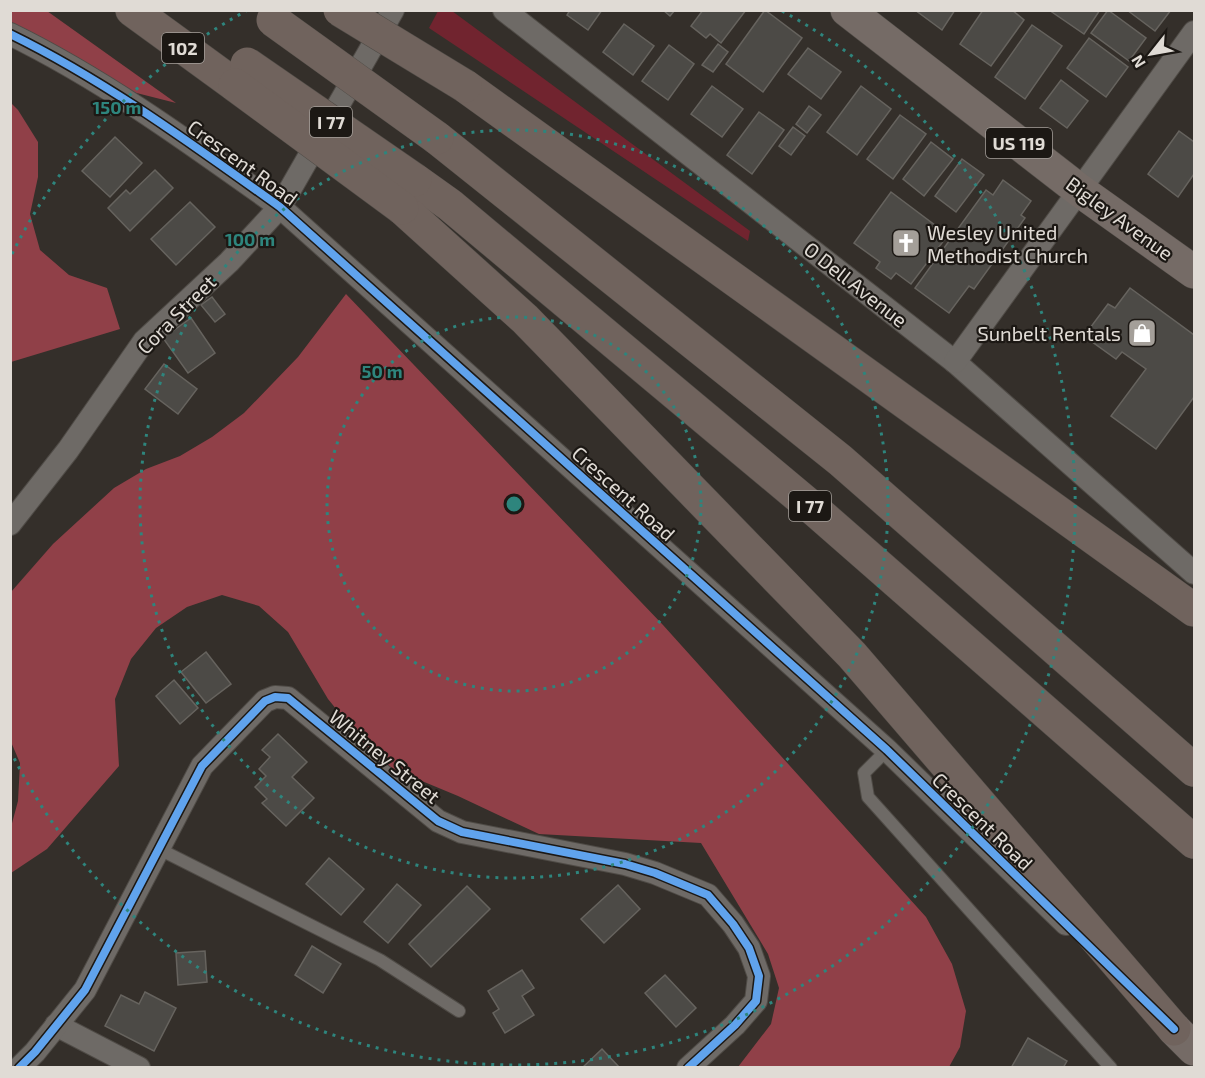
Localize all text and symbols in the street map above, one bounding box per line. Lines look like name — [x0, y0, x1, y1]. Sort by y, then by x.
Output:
north arrow — [1121, 24, 1181, 84]
road number: 102 — [162, 33, 204, 63]
text: N — [1127, 52, 1149, 72]
text: 150 m — [93, 96, 141, 118]
road number: I 77 — [310, 107, 352, 137]
street label: Crescent Road — [183, 114, 303, 210]
road number: US 119 — [986, 128, 1052, 158]
street label: Bigley Avenue — [1062, 171, 1178, 265]
place label: Wesley United Methodist Church — [927, 220, 1088, 267]
church icon: Wesley United Methodist Church — [890, 227, 922, 259]
text: 100 m — [225, 228, 275, 250]
street label: O Dell Avenue — [800, 236, 912, 332]
street label: Cora Street — [132, 269, 221, 358]
shop icon: Sunbelt Rentals — [1126, 317, 1158, 349]
place label: Sunbelt Rentals — [977, 321, 1121, 345]
text: 50 m — [361, 360, 403, 382]
street label: Crescent Road — [568, 441, 680, 545]
road number: I 77 — [789, 491, 831, 521]
centre of rings — [504, 494, 524, 514]
street label: Whitney Street — [325, 704, 446, 808]
street label: Crescent Road — [928, 767, 1038, 875]

